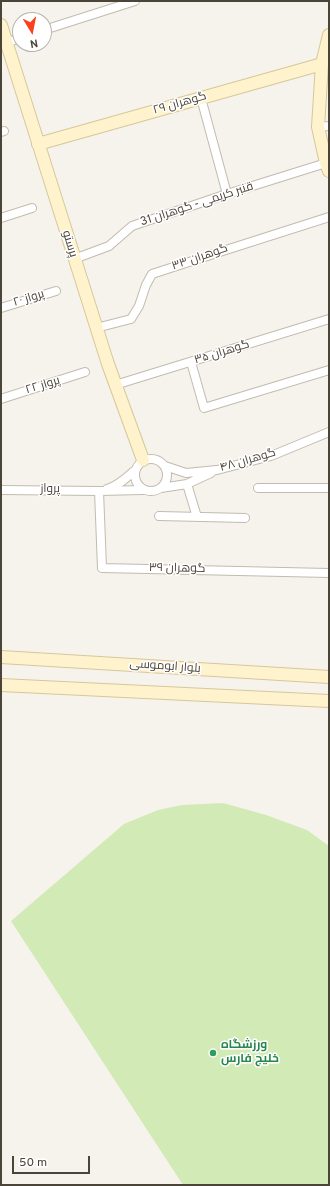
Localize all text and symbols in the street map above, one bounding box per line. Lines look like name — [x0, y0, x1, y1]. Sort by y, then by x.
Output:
north arrow — [12, 12, 52, 52]
text: N — [29, 35, 39, 50]
street label: گوهران ۲۹ — [152, 90, 208, 118]
street label: قنبر کریمی - گوهران 31 — [139, 180, 255, 230]
street label: پرستو — [58, 229, 80, 259]
street label: گوهران ۳۳ — [170, 242, 230, 274]
street label: پرواز ۲۰ — [12, 287, 46, 311]
street label: گوهران ۳۵ — [193, 338, 251, 368]
street label: پرواز ۲۲ — [24, 374, 62, 398]
street label: گوهران ۴۸ — [218, 446, 278, 476]
street label: پرواز — [40, 483, 60, 497]
street label: گوهران ۳۹ — [149, 561, 205, 577]
street label: بلوار ابوموسی — [129, 657, 201, 677]
place label: ورزشگاه خلیج فارس — [221, 1039, 279, 1067]
marker: ورزشگاه خلیج فارس — [208, 1048, 218, 1058]
scale bar — [14, 1148, 92, 1174]
text: 50 m — [19, 1155, 47, 1171]

